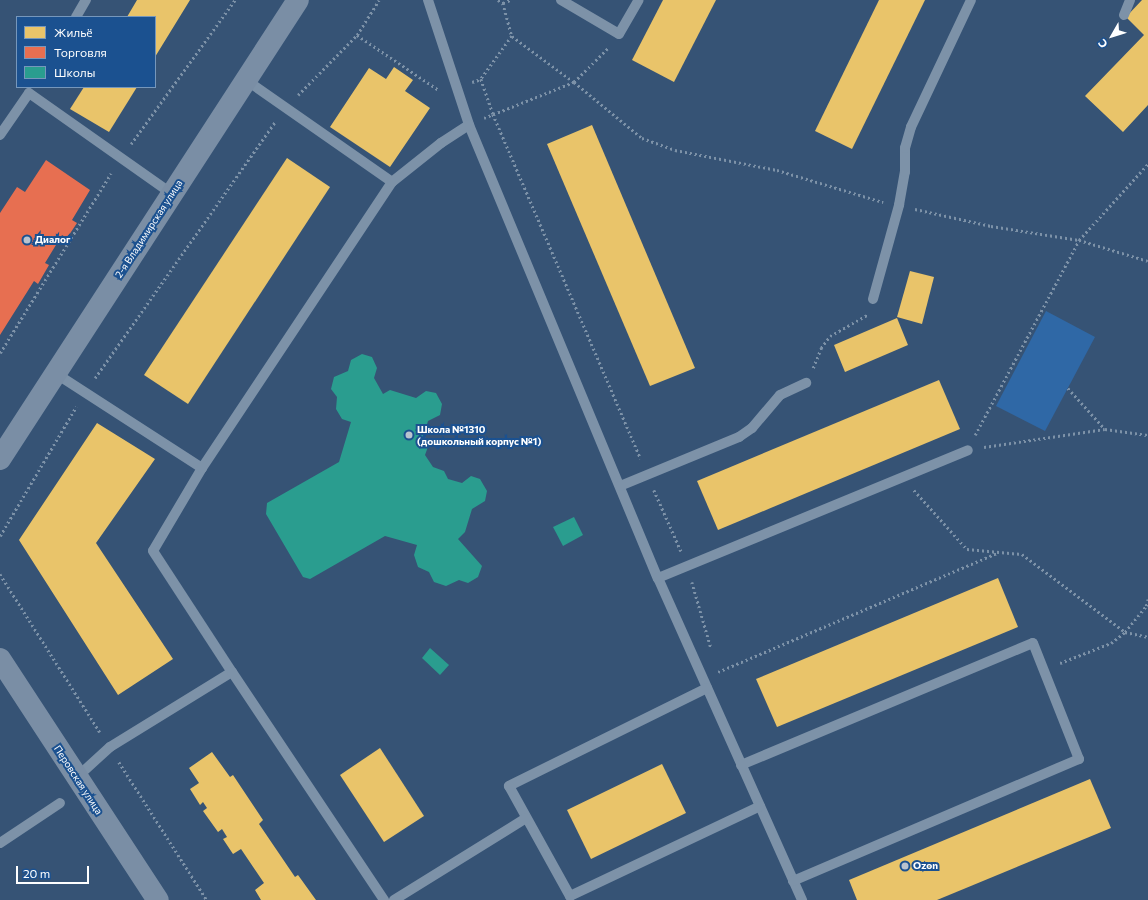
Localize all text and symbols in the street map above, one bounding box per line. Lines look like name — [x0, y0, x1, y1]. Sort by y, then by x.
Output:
legend — [16, 16, 156, 88]
north arrow — [1092, 16, 1132, 56]
text: Жильё — [54, 25, 93, 39]
text: С — [1095, 37, 1110, 51]
text: Торговля — [54, 45, 107, 59]
text: Школы — [54, 65, 95, 79]
street label: 2-я Владимирская улица — [113, 178, 185, 280]
place label: Диалог — [35, 234, 70, 246]
marker: Диалог — [22, 235, 32, 245]
place label: Школа №1310 (дошкольный корпус №1) — [417, 423, 541, 446]
marker: Школа №1310 (дошкольный корпус №1) — [404, 430, 414, 440]
street label: Перовская улица — [51, 743, 105, 817]
scale bar — [18, 858, 91, 884]
place label: Ozon — [913, 860, 938, 872]
marker: Ozon — [900, 861, 910, 871]
text: 20 m — [23, 866, 50, 880]

